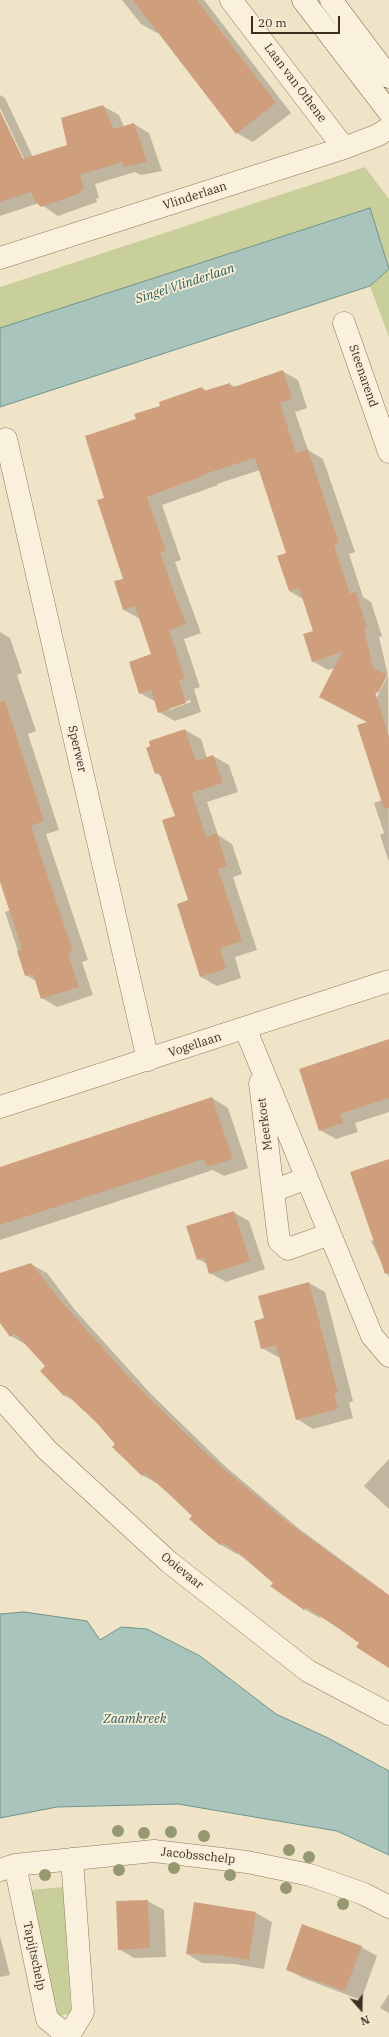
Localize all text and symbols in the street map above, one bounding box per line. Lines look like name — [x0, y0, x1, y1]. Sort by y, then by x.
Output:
scale bar — [253, 8, 342, 34]
text: 20 m — [258, 15, 287, 30]
street label: Laan van Othene — [261, 41, 329, 125]
street label: Vlinderlaan — [161, 179, 229, 213]
water label: Singel Vlinderlaan — [133, 261, 237, 307]
street label: Steenarend — [346, 343, 380, 409]
street label: Sperwer — [65, 724, 89, 774]
street label: Vogellaan — [167, 1030, 223, 1060]
street label: Meerkoet — [255, 1097, 275, 1151]
street label: Ooievaar — [158, 1550, 206, 1592]
water label: Zaamkreek — [103, 1711, 167, 1727]
street label: Jacobsschelp — [160, 1845, 236, 1867]
street label: Tapijtschelp — [20, 1920, 48, 1992]
north arrow — [341, 1989, 381, 2029]
text: N — [359, 2012, 372, 2028]

